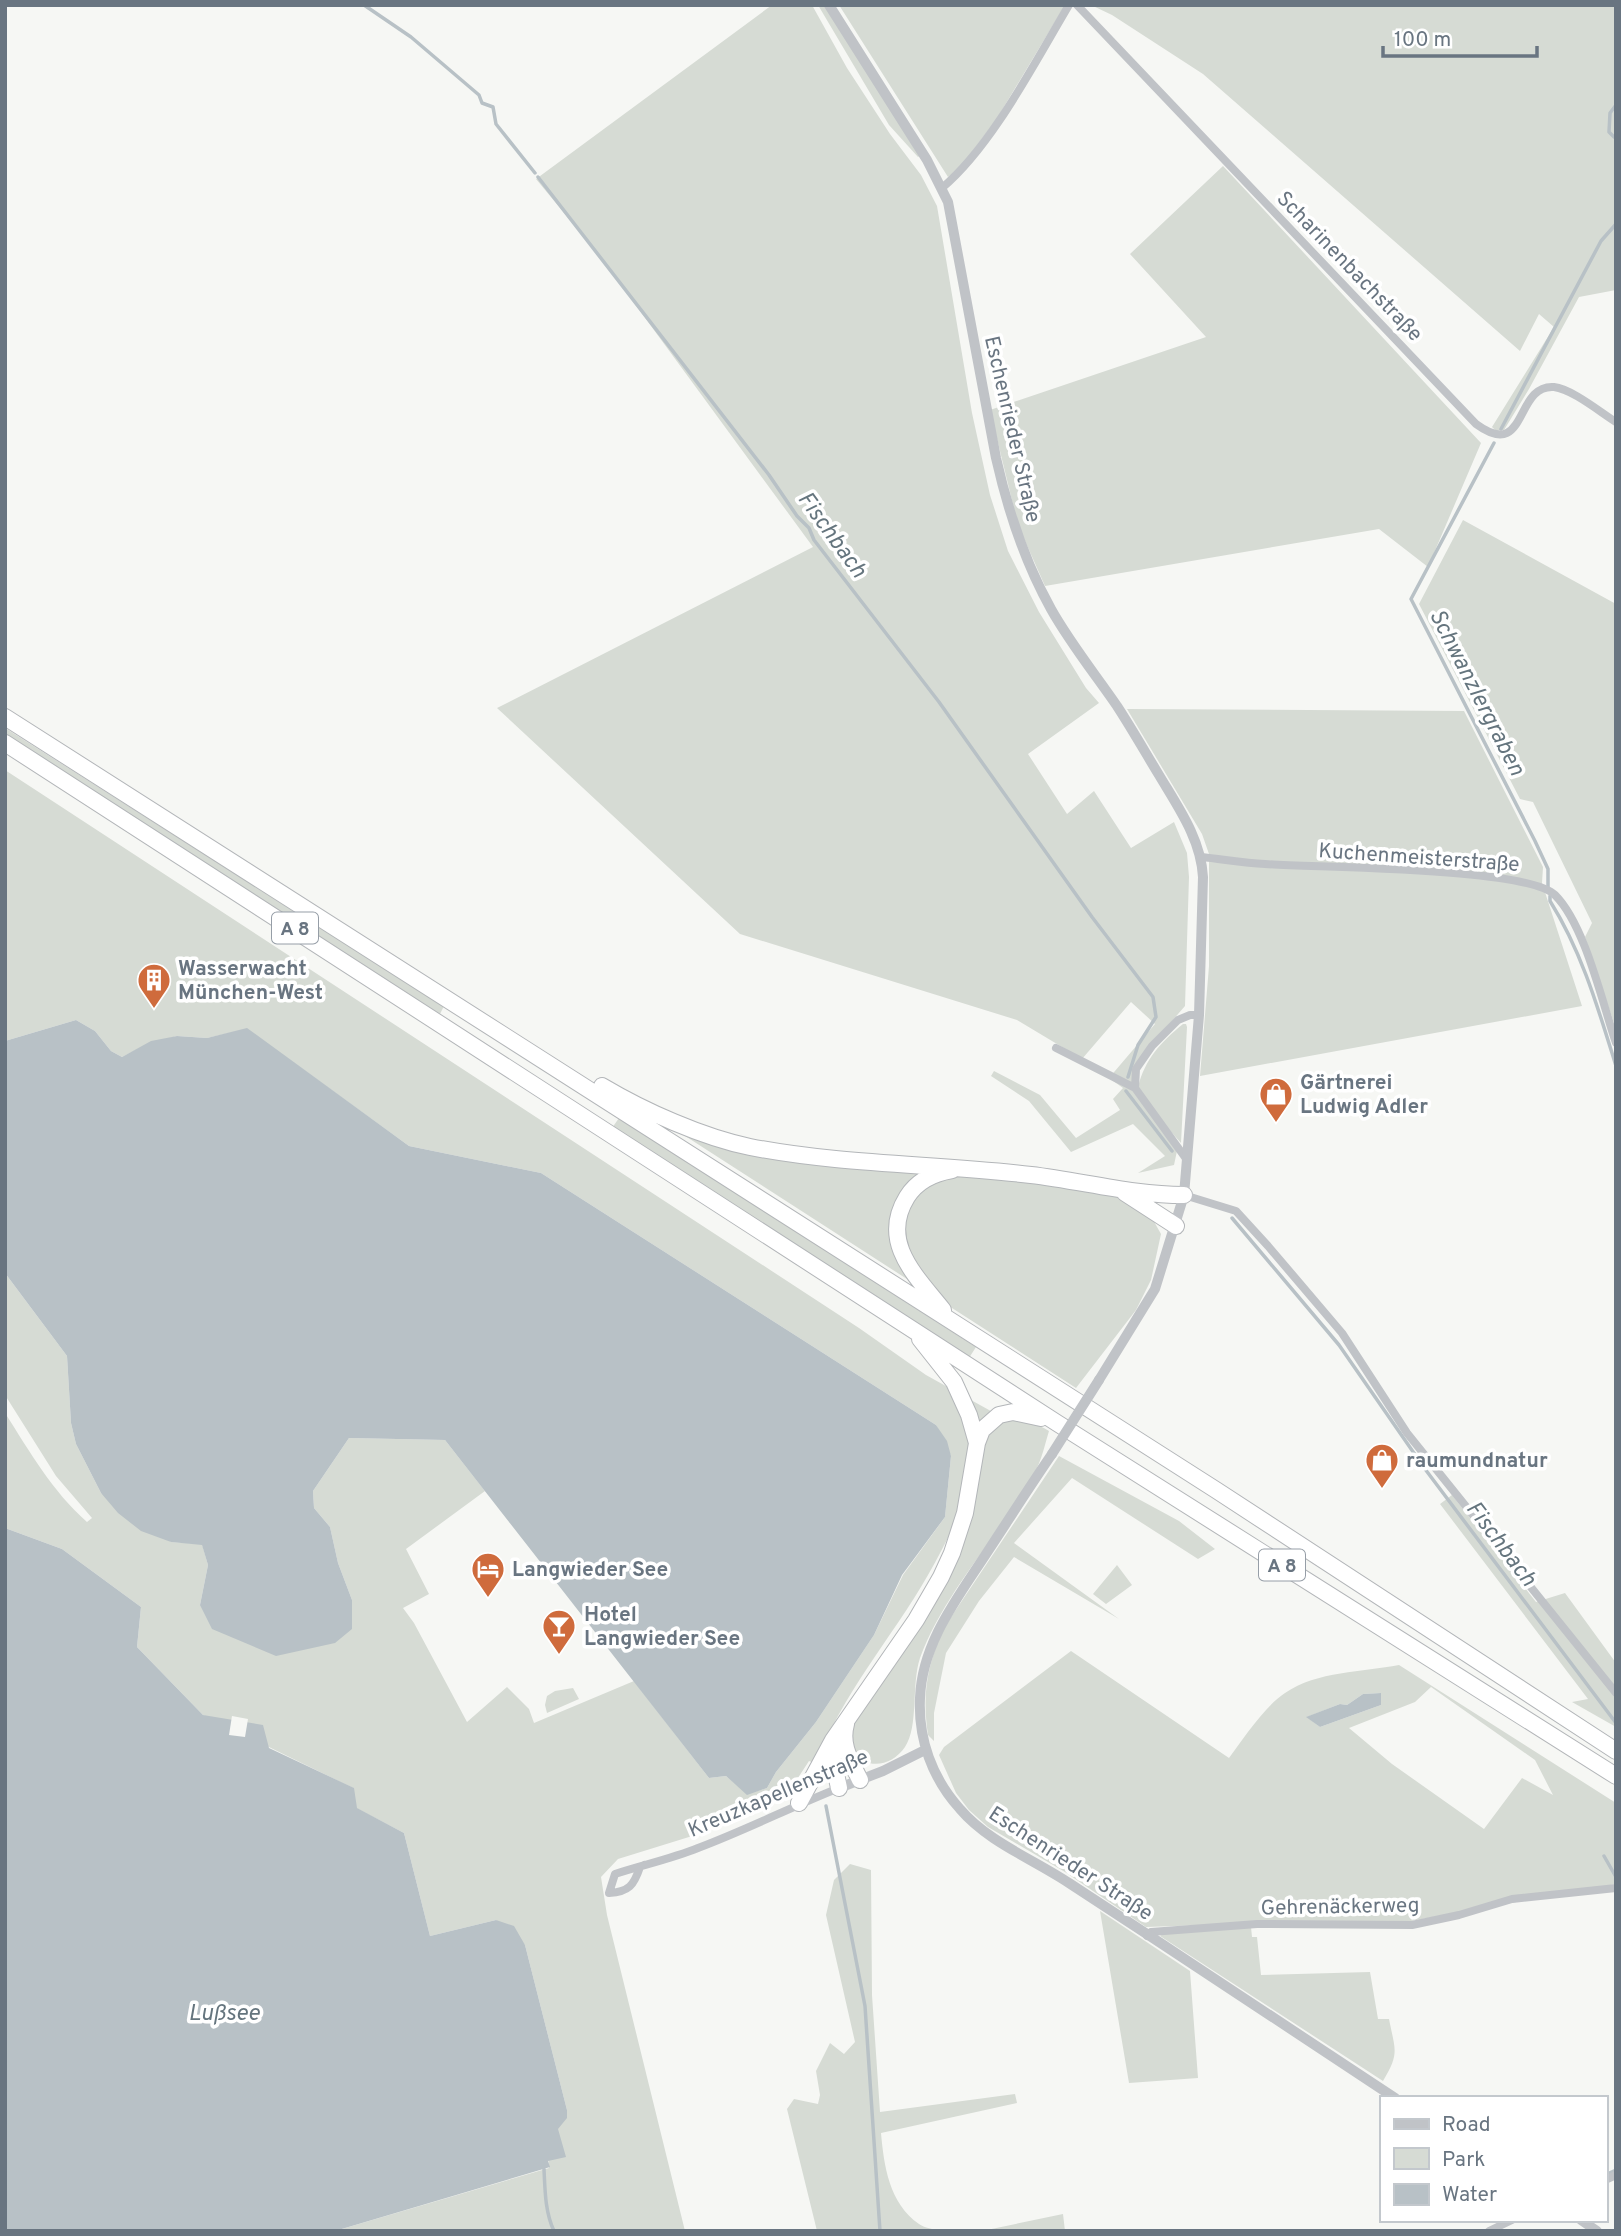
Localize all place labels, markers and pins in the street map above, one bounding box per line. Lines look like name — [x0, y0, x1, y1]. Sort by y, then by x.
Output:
place label: Wasserwacht München-West — [178, 956, 323, 1007]
building icon: Wasserwacht München-West — [135, 961, 173, 1010]
place label: Gärtnerei Ludwig Adler — [1300, 1070, 1428, 1121]
shop icon: Gärtnerei Ludwig Adler — [1257, 1075, 1295, 1124]
shop icon: raumundnatur — [1363, 1441, 1401, 1490]
place label: raumundnatur — [1406, 1448, 1548, 1475]
hotel icon: Langwieder See — [469, 1550, 507, 1599]
place label: Langwieder See — [512, 1557, 668, 1584]
place label: Hotel Langwieder See — [584, 1602, 740, 1653]
bar icon: Hotel Langwieder See — [540, 1607, 578, 1656]

